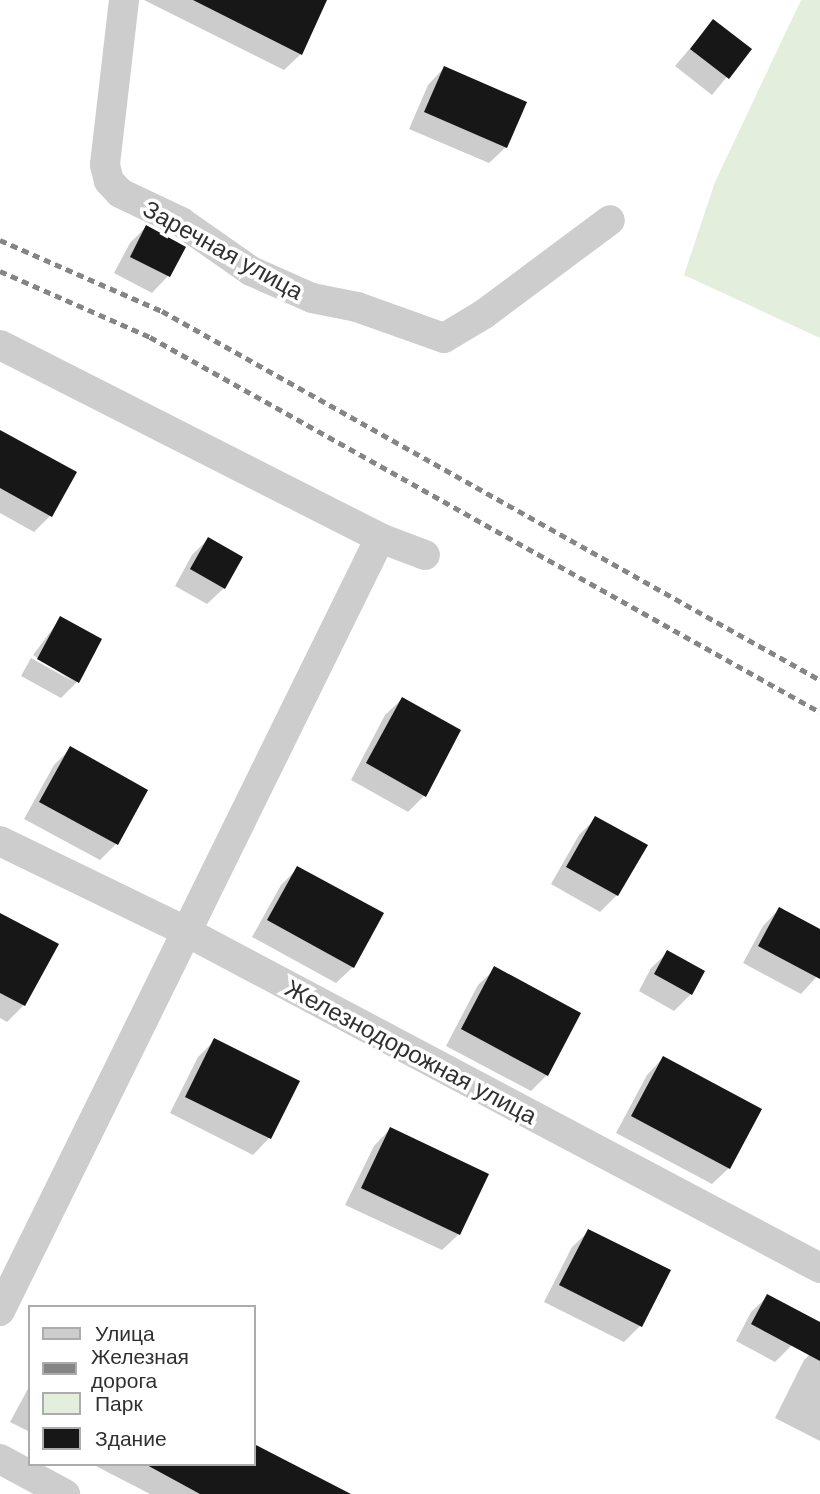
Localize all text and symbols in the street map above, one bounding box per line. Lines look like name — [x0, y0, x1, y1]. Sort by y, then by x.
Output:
street label: Заречная улица — [138, 194, 308, 306]
street label: Железнодорожная улица — [280, 973, 542, 1131]
legend — [28, 1305, 256, 1466]
text: Улица — [95, 1322, 155, 1345]
text: Железная дорога — [91, 1345, 189, 1392]
text: Парк — [95, 1392, 143, 1415]
text: Здание — [95, 1427, 167, 1450]

